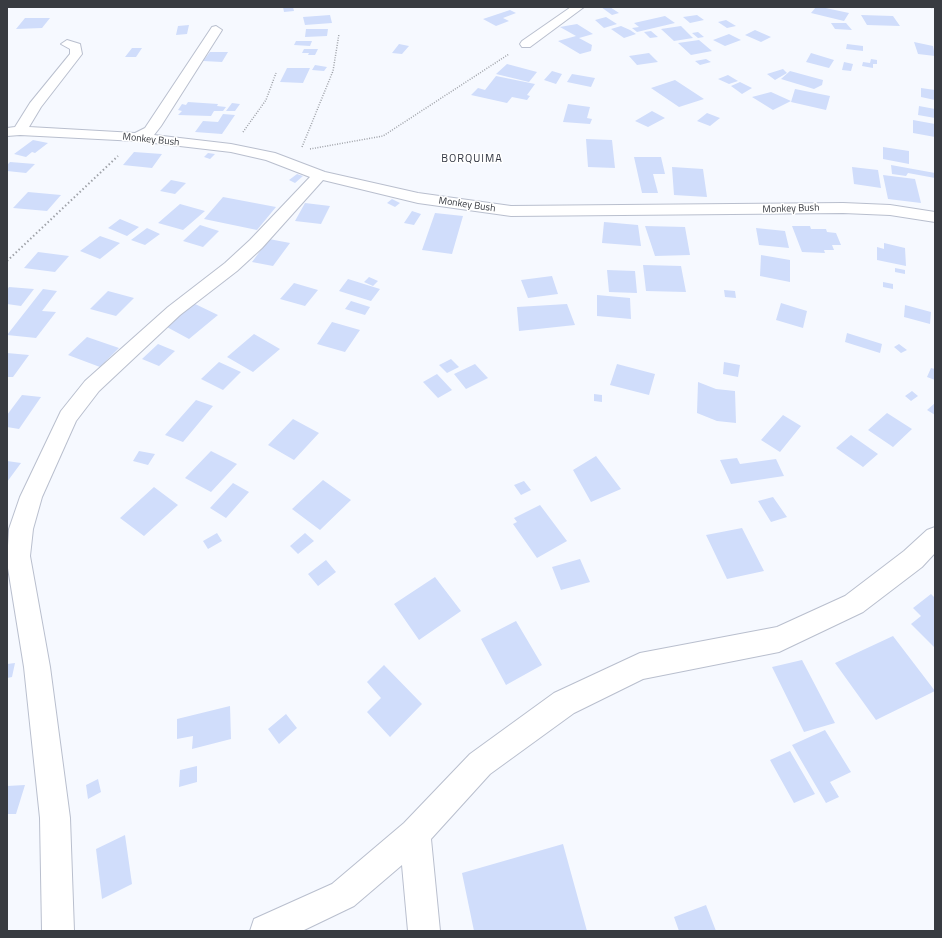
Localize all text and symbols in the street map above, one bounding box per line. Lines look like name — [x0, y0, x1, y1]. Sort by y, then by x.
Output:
street label: Monkey Bush — [122, 131, 180, 149]
district label: BORQUIMA — [441, 152, 503, 166]
street label: Monkey Bush — [438, 195, 496, 215]
street label: Monkey Bush — [762, 202, 820, 216]

